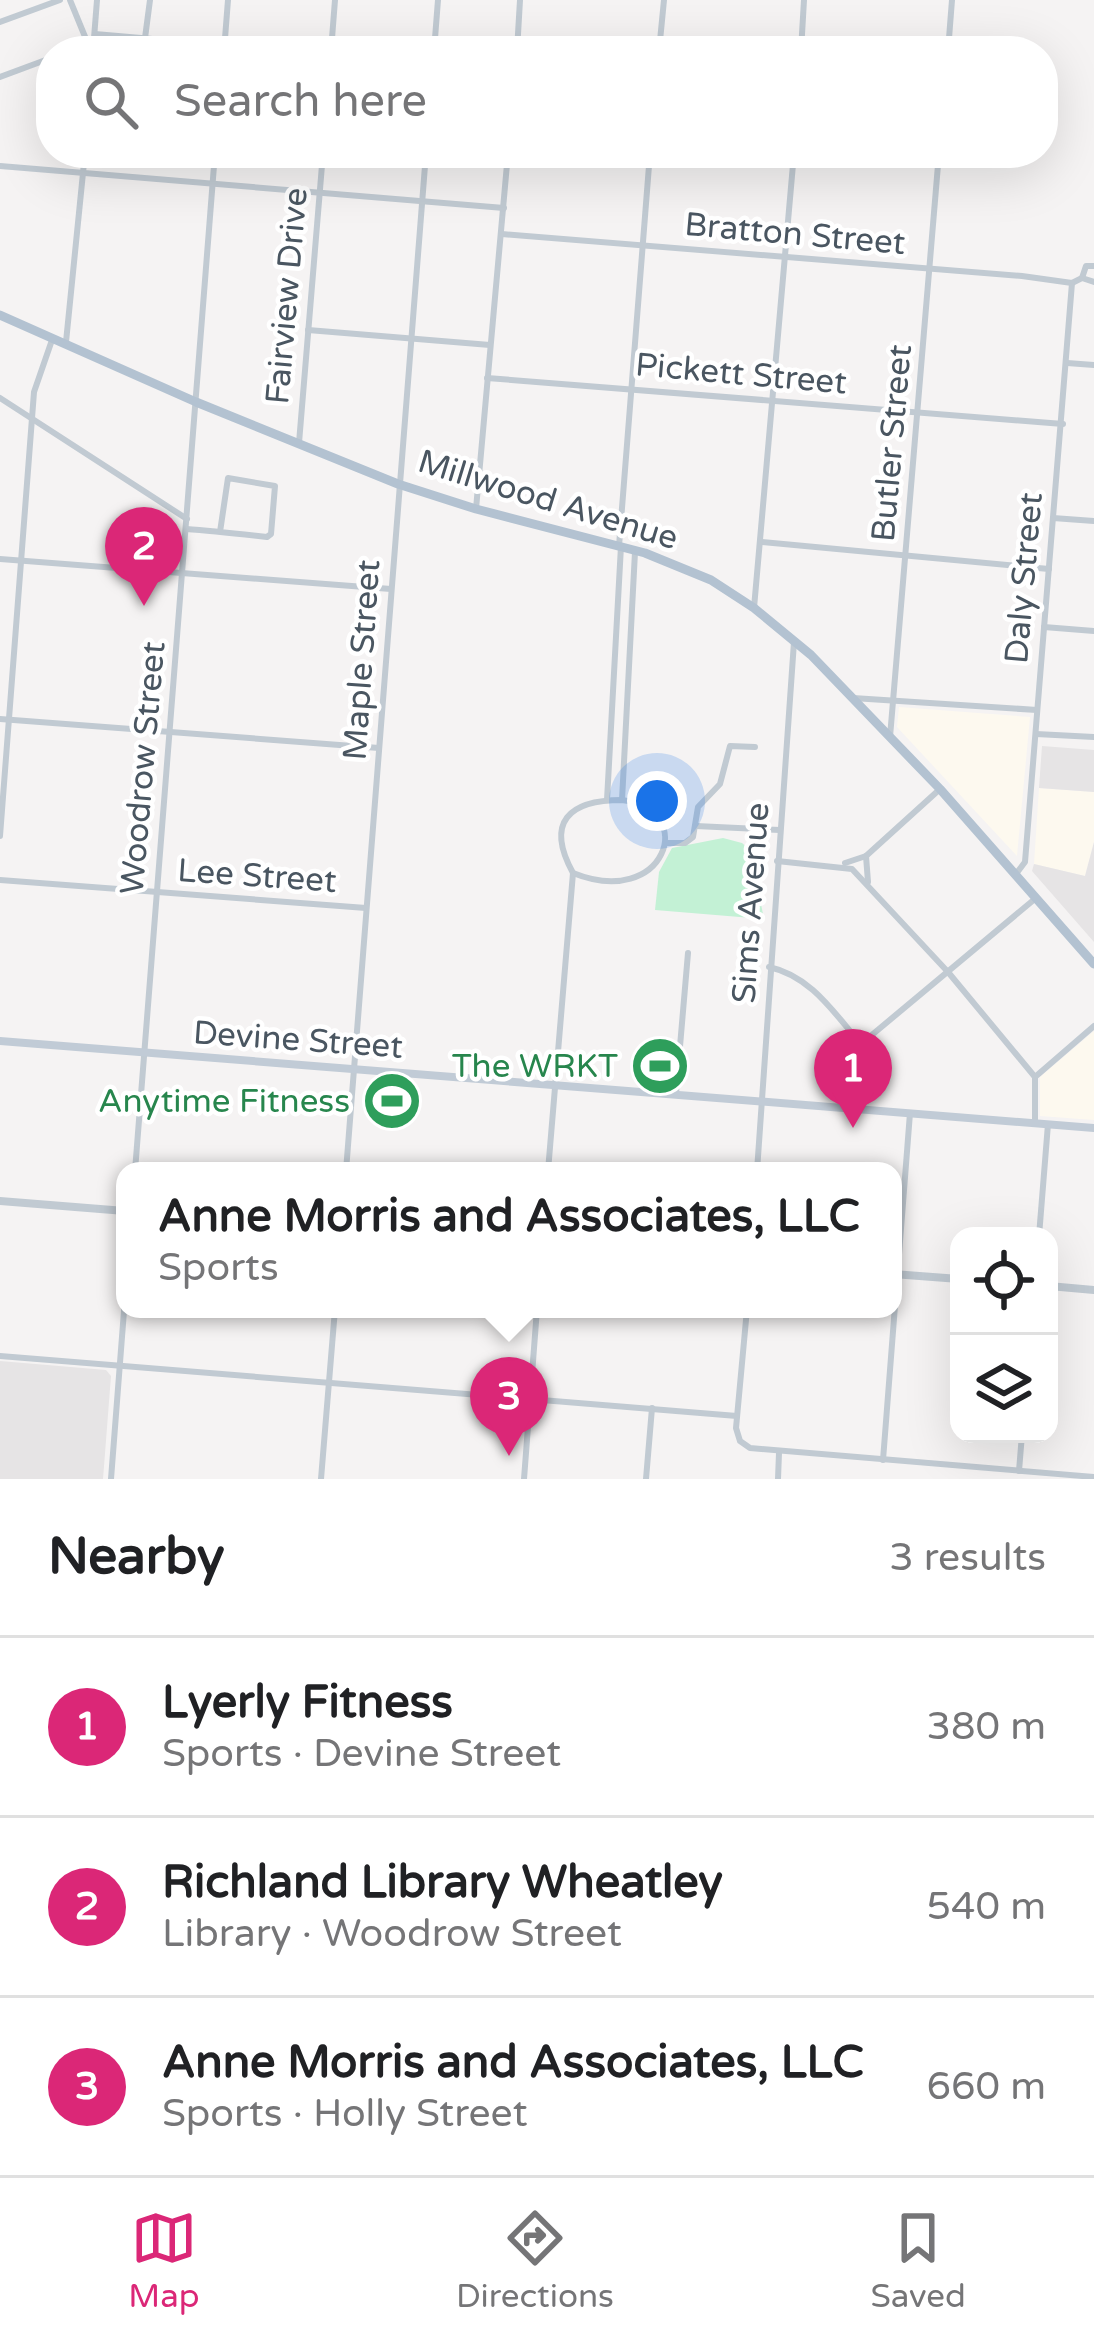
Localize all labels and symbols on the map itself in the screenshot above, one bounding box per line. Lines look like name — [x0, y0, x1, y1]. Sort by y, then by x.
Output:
street label: Fairview Drive — [258, 186, 316, 406]
street label: Bratton Street — [683, 205, 907, 263]
street label: Butler Street — [864, 343, 920, 543]
street label: Pickett Street — [634, 345, 848, 403]
street label: Millwood Avenue — [413, 442, 683, 558]
street label: Daly Street — [997, 491, 1051, 665]
pin: 2 — [105, 507, 183, 606]
street label: Maple Street — [336, 558, 388, 762]
street label: Woodrow Street — [113, 640, 173, 896]
your location — [627, 771, 687, 831]
street label: Sims Avenue — [725, 801, 777, 1005]
street label: Lee Street — [176, 851, 338, 901]
street label: Devine Street — [192, 1013, 404, 1067]
pin: 1 — [814, 1029, 892, 1128]
sports icon: The WRKT — [629, 1035, 691, 1097]
place label: The WRKT — [452, 1047, 618, 1086]
sports icon: Anytime Fitness — [361, 1070, 423, 1132]
place label: Anytime Fitness — [98, 1082, 350, 1121]
pin: 3 — [470, 1357, 548, 1456]

